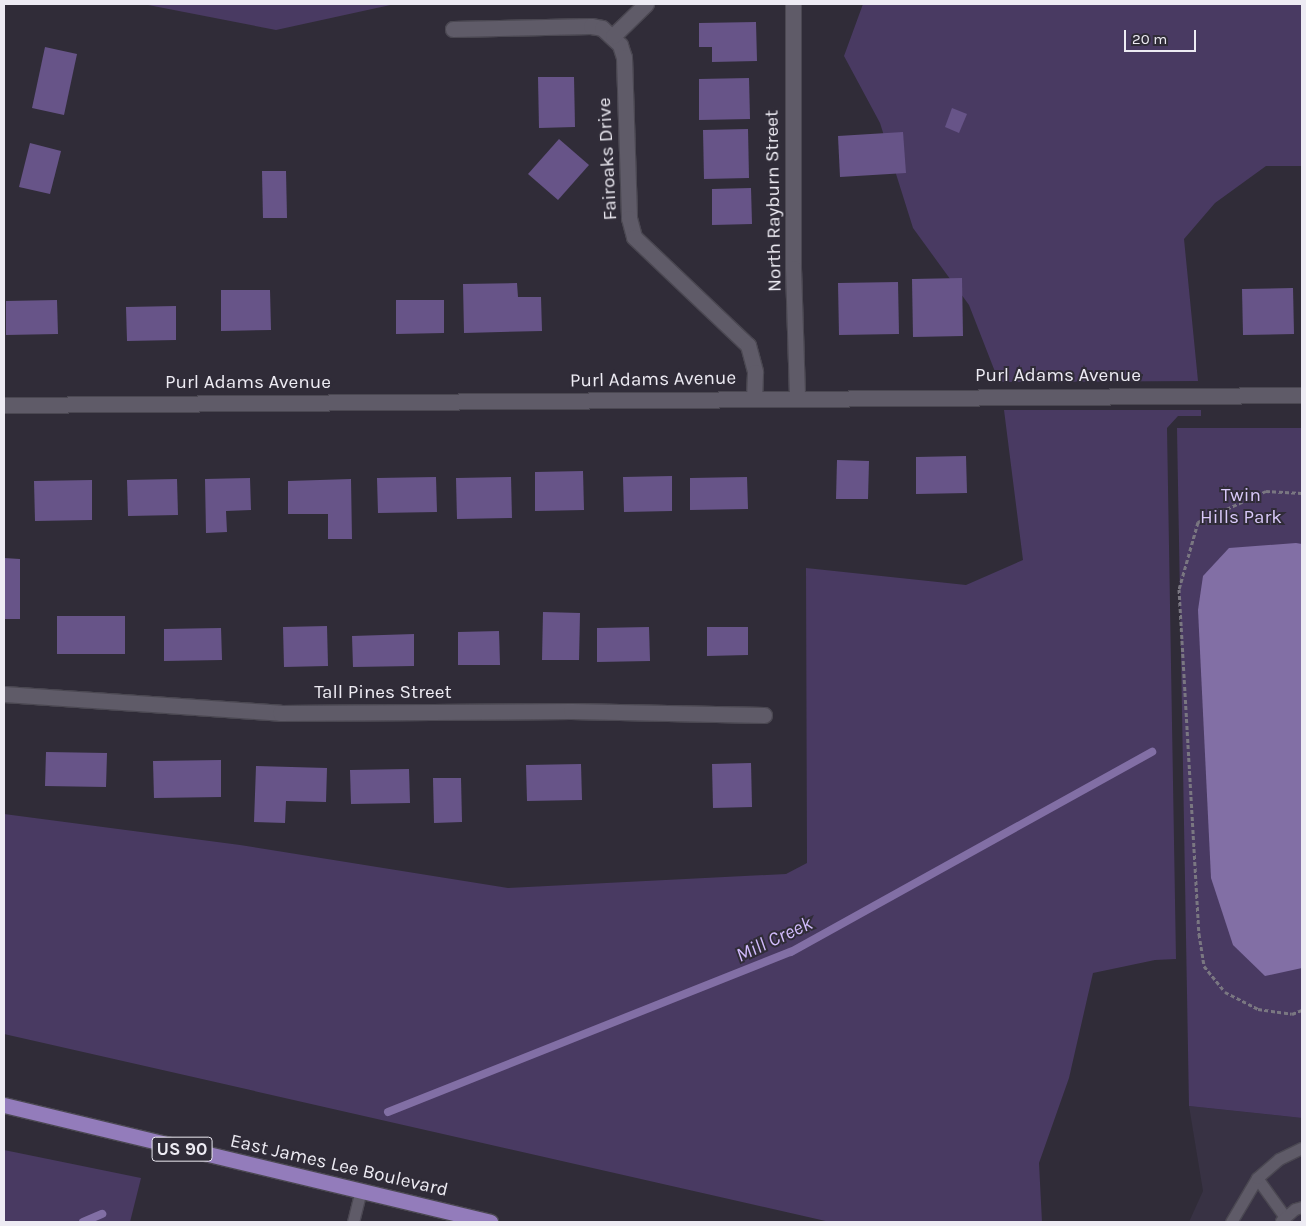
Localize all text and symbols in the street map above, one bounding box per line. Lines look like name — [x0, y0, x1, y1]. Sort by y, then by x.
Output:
scale bar — [1126, 20, 1198, 52]
text: 20 m — [1132, 30, 1167, 48]
street label: Fairoaks Drive — [593, 97, 623, 221]
street label: North Rayburn Street — [761, 110, 787, 292]
street label: Purl Adams Avenue — [975, 365, 1141, 387]
street label: Purl Adams Avenue — [570, 367, 736, 393]
street label: Purl Adams Avenue — [165, 372, 331, 394]
park label: Twin Hills Park — [1200, 485, 1282, 529]
street label: Tall Pines Street — [314, 682, 452, 704]
water label: Mill Creek — [732, 911, 816, 967]
street label: East James Lee Boulevard — [228, 1130, 450, 1202]
road number: US 90 — [151, 1134, 213, 1164]

